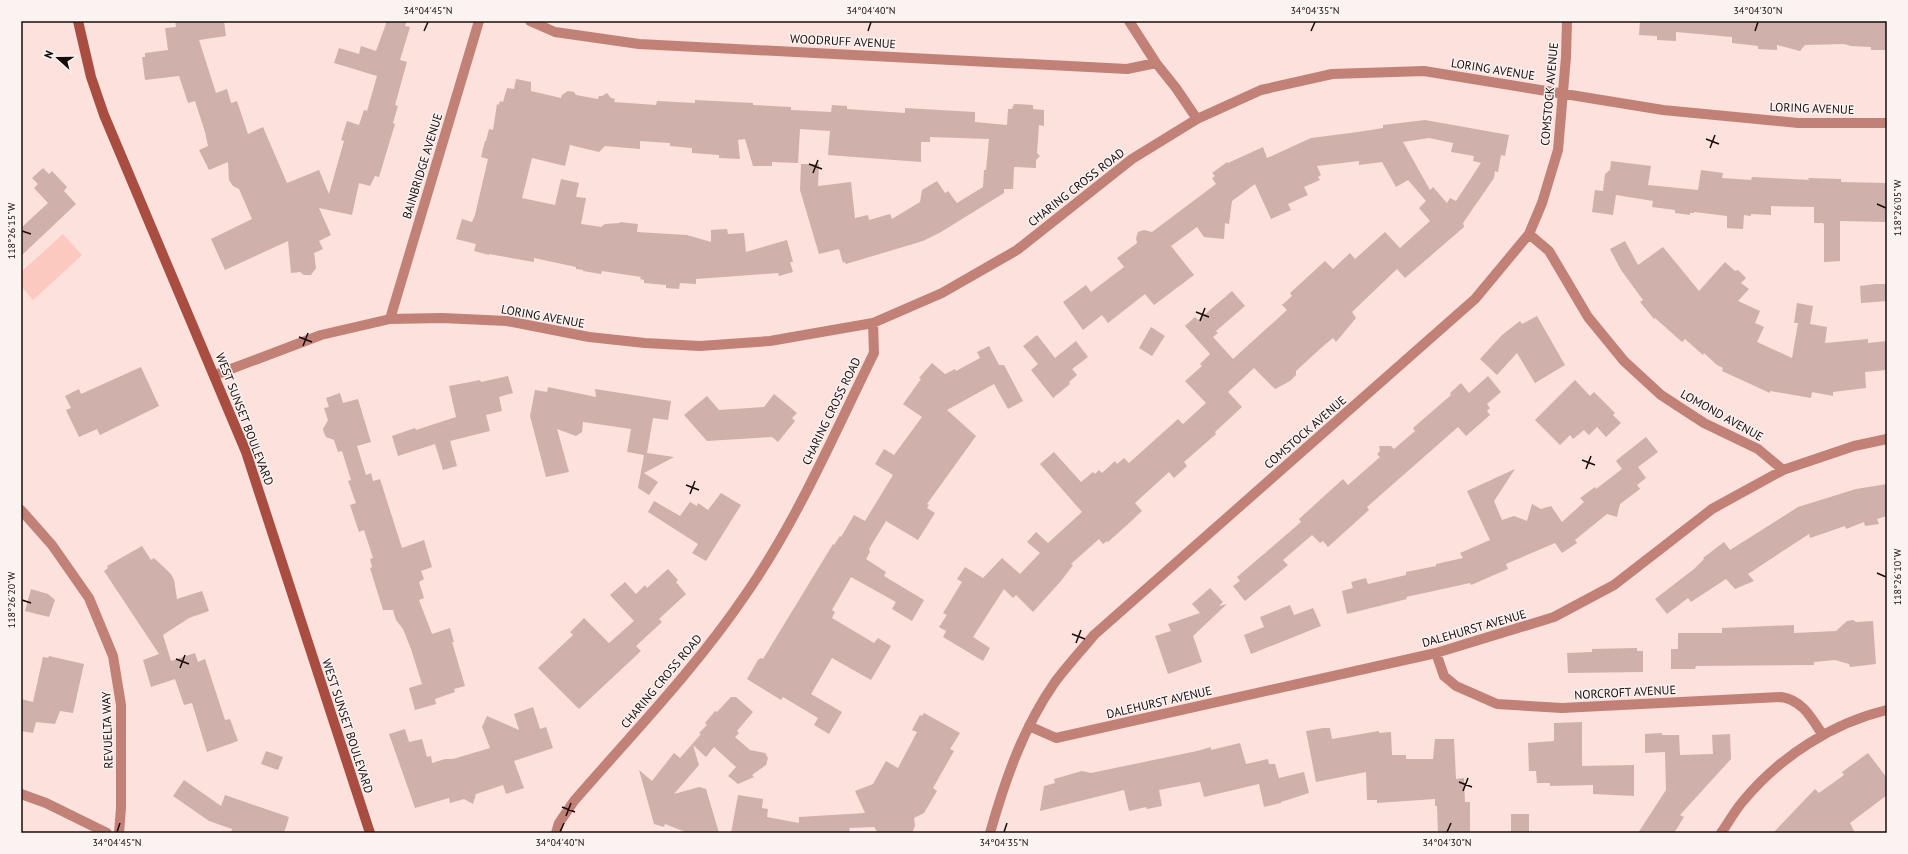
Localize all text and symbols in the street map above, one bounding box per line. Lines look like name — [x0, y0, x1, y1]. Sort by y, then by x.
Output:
text: 34°04'45"N — [403, 4, 453, 17]
text: 34°04'40"N — [846, 4, 896, 17]
text: 34°04'35"N — [1290, 4, 1340, 17]
text: 34°04'30"N — [1733, 4, 1783, 17]
street label: WOODRUFF AVENUE — [790, 31, 896, 51]
north arrow — [38, 38, 78, 78]
street label: COMSTOCK AVENUE — [1537, 42, 1561, 146]
text: N — [41, 49, 56, 60]
street label: LORING AVENUE — [1450, 55, 1536, 83]
street label: LORING AVENUE — [1769, 99, 1855, 117]
street label: BAINBRIDGE AVENUE — [399, 111, 445, 221]
street label: CHARING CROSS ROAD — [1025, 145, 1127, 229]
text: 118°26'05"W — [1891, 179, 1904, 236]
text: 118°26'15"W — [5, 202, 18, 259]
street label: LORING AVENUE — [500, 301, 586, 331]
street label: WEST SUNSET BOULEVARD — [213, 351, 277, 487]
street label: CHARING CROSS ROAD — [798, 354, 864, 467]
street label: LOMOND AVENUE — [1678, 386, 1766, 444]
street label: COMSTOCK AVENUE — [1261, 392, 1349, 472]
text: 118°26'10"W — [1891, 548, 1904, 605]
text: 118°26'20"W — [5, 571, 18, 628]
street label: DALEHURST AVENUE — [1420, 606, 1528, 650]
street label: CHARING CROSS ROAD — [617, 631, 705, 731]
street label: WEST SUNSET BOULEVARD — [319, 657, 377, 795]
street label: NORCROFT AVENUE — [1574, 682, 1676, 702]
street label: DALEHURST AVENUE — [1105, 683, 1213, 721]
street label: REVUELTA WAY — [98, 691, 116, 769]
text: 34°04'45"N — [92, 836, 142, 849]
text: 34°04'40"N — [535, 836, 585, 849]
text: 34°04'35"N — [979, 836, 1029, 849]
text: 34°04'30"N — [1422, 836, 1472, 849]

